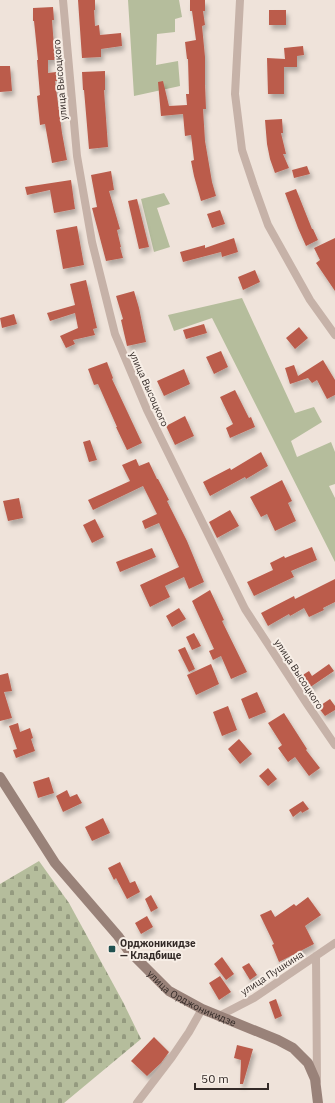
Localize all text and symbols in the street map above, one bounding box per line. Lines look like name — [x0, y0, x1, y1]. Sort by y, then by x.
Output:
street label: улица Высоцкого — [50, 39, 70, 121]
street label: улица Высоцкого — [127, 349, 172, 429]
street label: улица Высоцкого — [271, 636, 327, 712]
place label: Орджоникидзе — Кладбище — [120, 937, 196, 962]
marker: Орджоникидзе — Кладбище — [107, 944, 117, 954]
street label: улица Пушкина — [238, 947, 307, 998]
street label: улица Орджоникидзе — [145, 967, 239, 1029]
scale bar — [195, 1065, 268, 1091]
text: 50 m — [201, 1071, 229, 1086]

